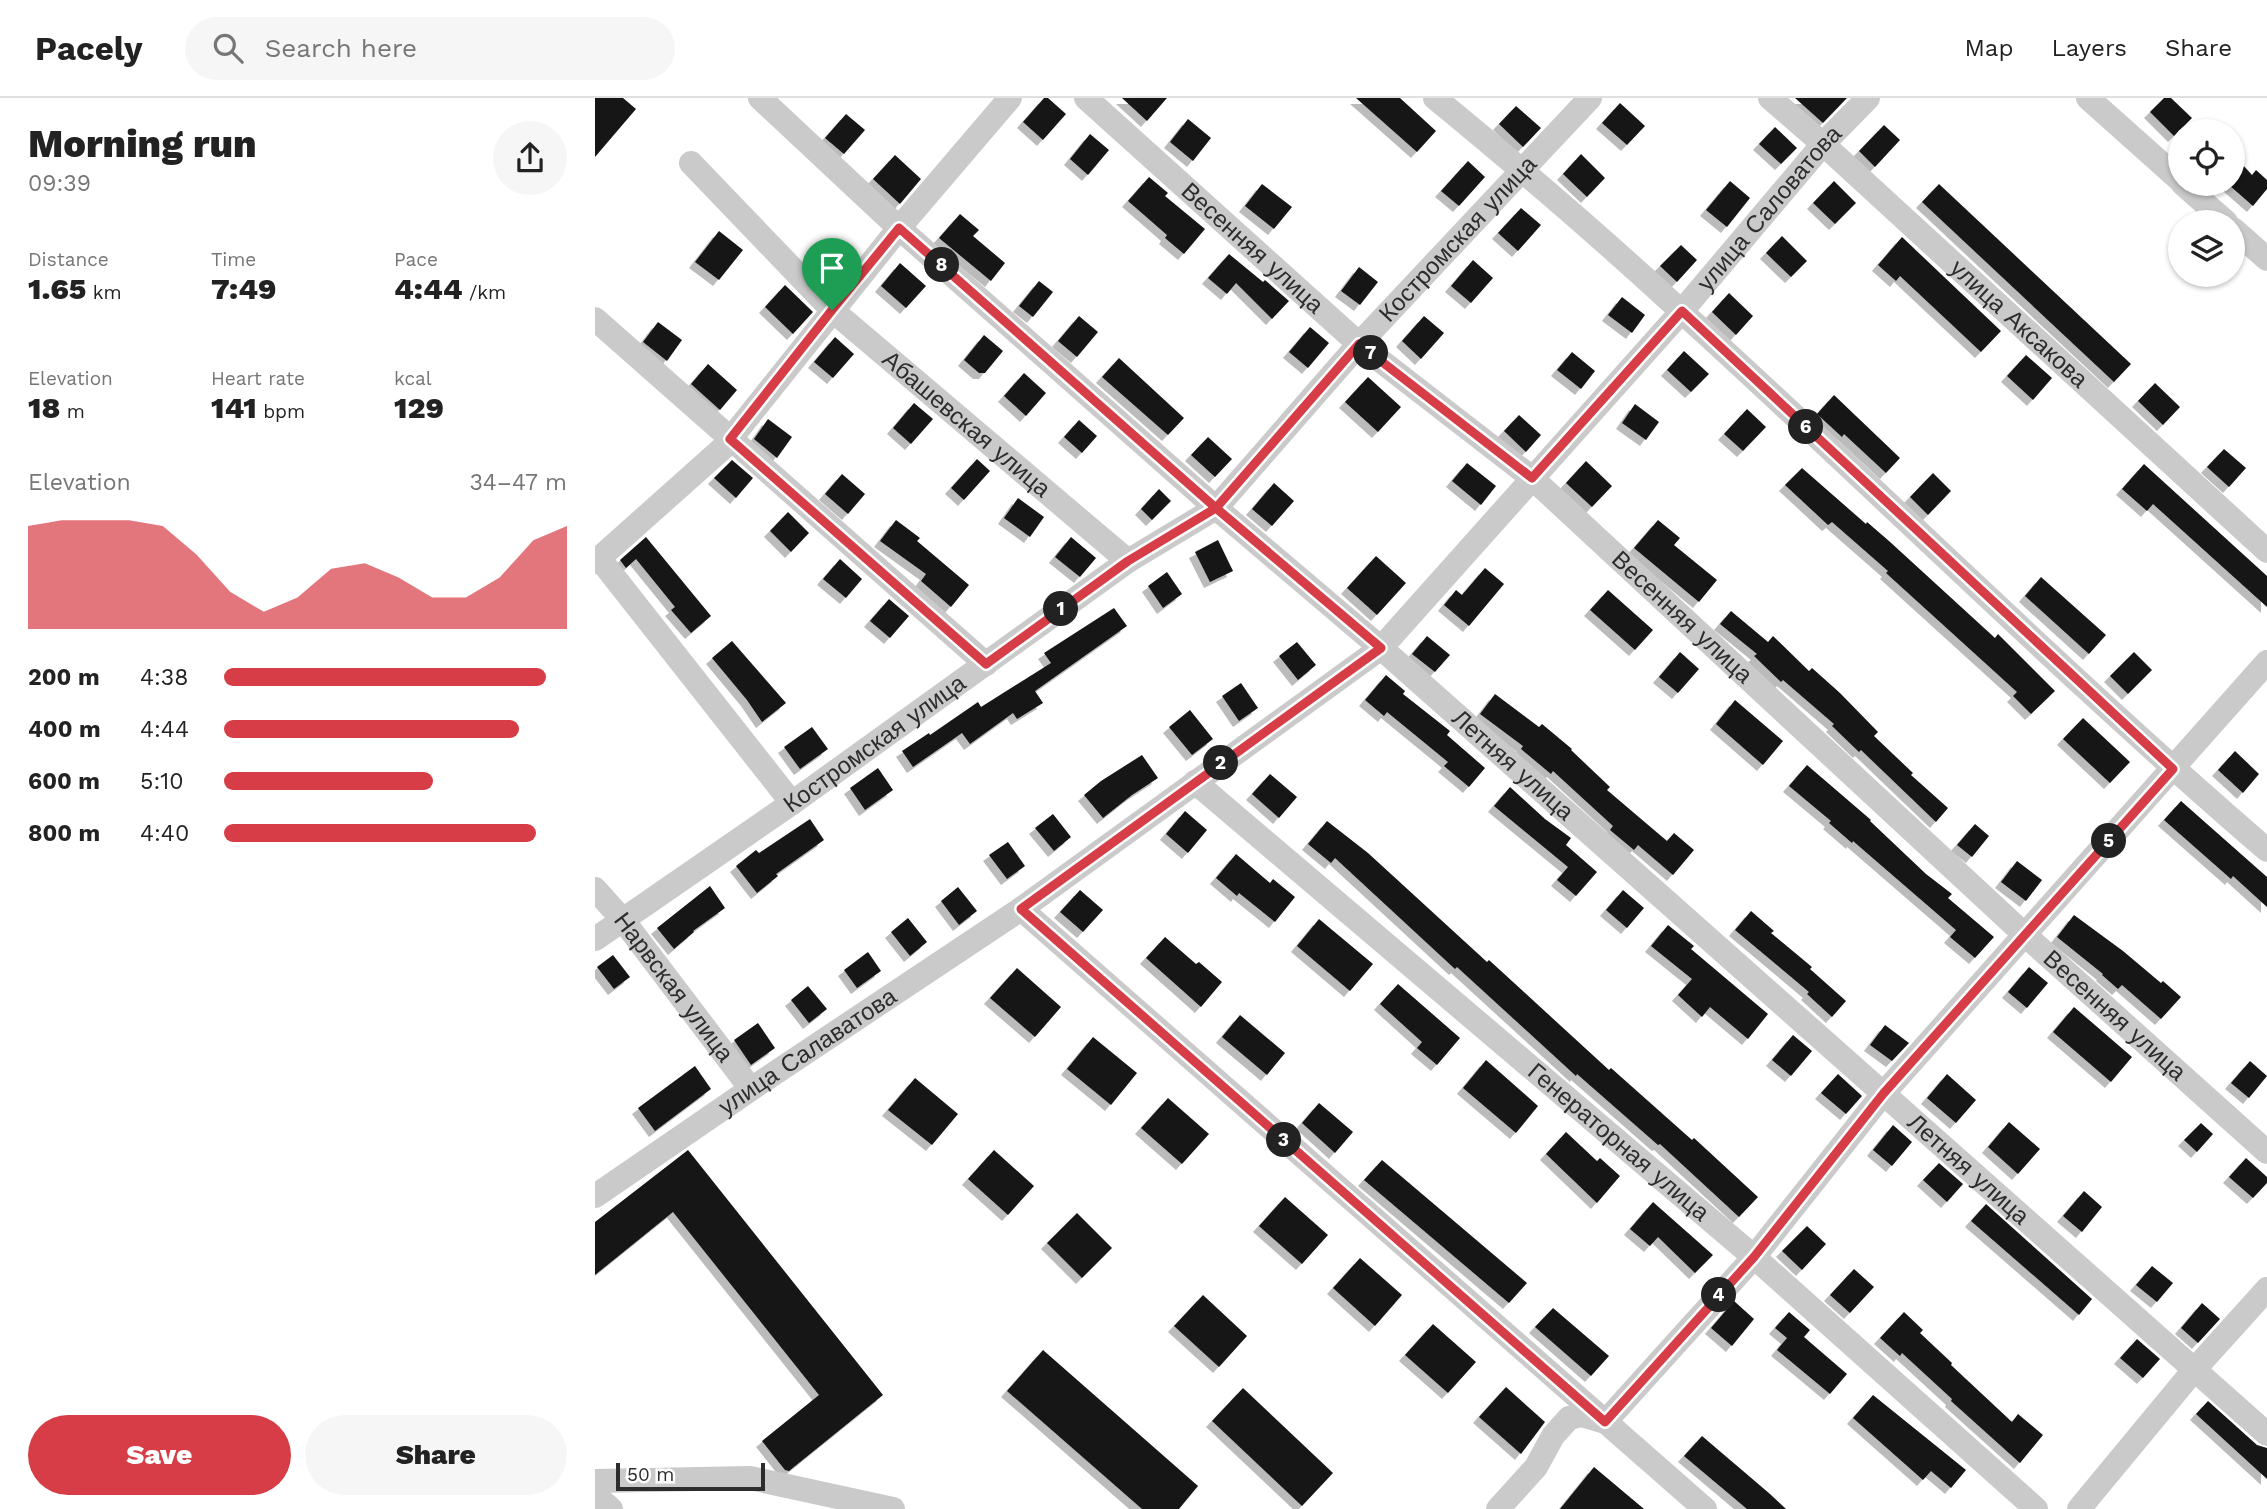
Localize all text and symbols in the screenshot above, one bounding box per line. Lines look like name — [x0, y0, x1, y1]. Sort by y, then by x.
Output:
search box — [185, 17, 675, 80]
text: Pacely — [35, 29, 143, 68]
icon: search — [209, 29, 247, 67]
text: Search here — [265, 33, 417, 63]
text: Map — [1965, 34, 2013, 62]
text: Layers — [2051, 34, 2127, 62]
text: Share — [2165, 34, 2232, 62]
street label: улица Саловатова — [1691, 119, 1848, 297]
map controls — [2168, 119, 2245, 287]
button: locate — [2168, 119, 2245, 196]
button: share — [493, 121, 567, 195]
text: Morning run — [28, 122, 257, 166]
street label: Костромская улица — [1373, 150, 1543, 328]
text: 09:39 — [28, 170, 91, 197]
street label: Весенняя улица — [1176, 177, 1330, 320]
button: layers — [2168, 210, 2245, 287]
pin — [802, 238, 862, 310]
text: Distance — [28, 248, 109, 271]
text: Time — [211, 248, 256, 271]
text: Pace — [394, 248, 438, 271]
pin: 8 — [925, 248, 959, 282]
icon: arrive — [813, 249, 851, 287]
text: 8 — [936, 253, 947, 276]
street label: улица Аксакова — [1944, 254, 2094, 394]
text: 1.65 — [28, 271, 86, 306]
text: 7:49 — [211, 271, 276, 306]
text: 4:44 — [394, 271, 462, 306]
text: km — [86, 281, 122, 304]
text: /km — [462, 281, 506, 304]
pin: 7 — [1353, 336, 1389, 370]
text: 7 — [1365, 341, 1376, 364]
street label: Абашевская улица — [877, 345, 1057, 503]
text: Elevation — [28, 367, 113, 390]
text: Heart rate — [211, 367, 305, 390]
text: kcal — [394, 367, 432, 390]
text: 18 — [28, 390, 60, 425]
text: 141 — [211, 390, 257, 425]
text: 129 — [394, 390, 444, 425]
text: m — [60, 400, 85, 423]
text: bpm — [257, 400, 305, 423]
pin: 6 — [1789, 410, 1823, 444]
text: 6 — [1800, 415, 1811, 438]
text: Elevation — [28, 469, 131, 496]
text: 34–47 m — [469, 469, 567, 496]
street label: Весенняя улица — [1606, 545, 1759, 690]
pin: 1 — [1043, 592, 1079, 626]
text: 1 — [1056, 597, 1065, 620]
text: 200 m — [28, 664, 100, 691]
text: 4:38 — [140, 664, 188, 691]
street label: Костромская улица — [778, 668, 971, 818]
street label: Летняя улица — [1446, 704, 1580, 827]
text: 400 m — [28, 716, 101, 743]
text: 4:44 — [140, 716, 189, 743]
pin: 2 — [1203, 746, 1239, 780]
text: 2 — [1215, 751, 1226, 774]
text: 600 m — [28, 768, 100, 795]
text: 5:10 — [140, 768, 183, 795]
text: 800 m — [28, 820, 100, 847]
text: 4:40 — [140, 820, 189, 847]
pin: 5 — [2091, 824, 2127, 858]
text: 5 — [2103, 829, 2114, 852]
street label: Нарвская улица — [608, 907, 740, 1068]
street label: Весенняя улица — [2038, 944, 2192, 1087]
street label: улица Салаватова — [713, 982, 902, 1121]
street label: Генераторная улица — [1522, 1057, 1715, 1227]
street label: Летняя улица — [1902, 1108, 2035, 1231]
pin: 3 — [1267, 1122, 1301, 1158]
text: 3 — [1278, 1128, 1289, 1151]
pin: 4 — [1701, 1278, 1737, 1312]
text: 4 — [1712, 1283, 1725, 1306]
button: Save — [28, 1415, 291, 1495]
button: Share — [305, 1415, 567, 1495]
scale bar — [616, 1460, 765, 1492]
text: 50 m — [627, 1463, 674, 1486]

